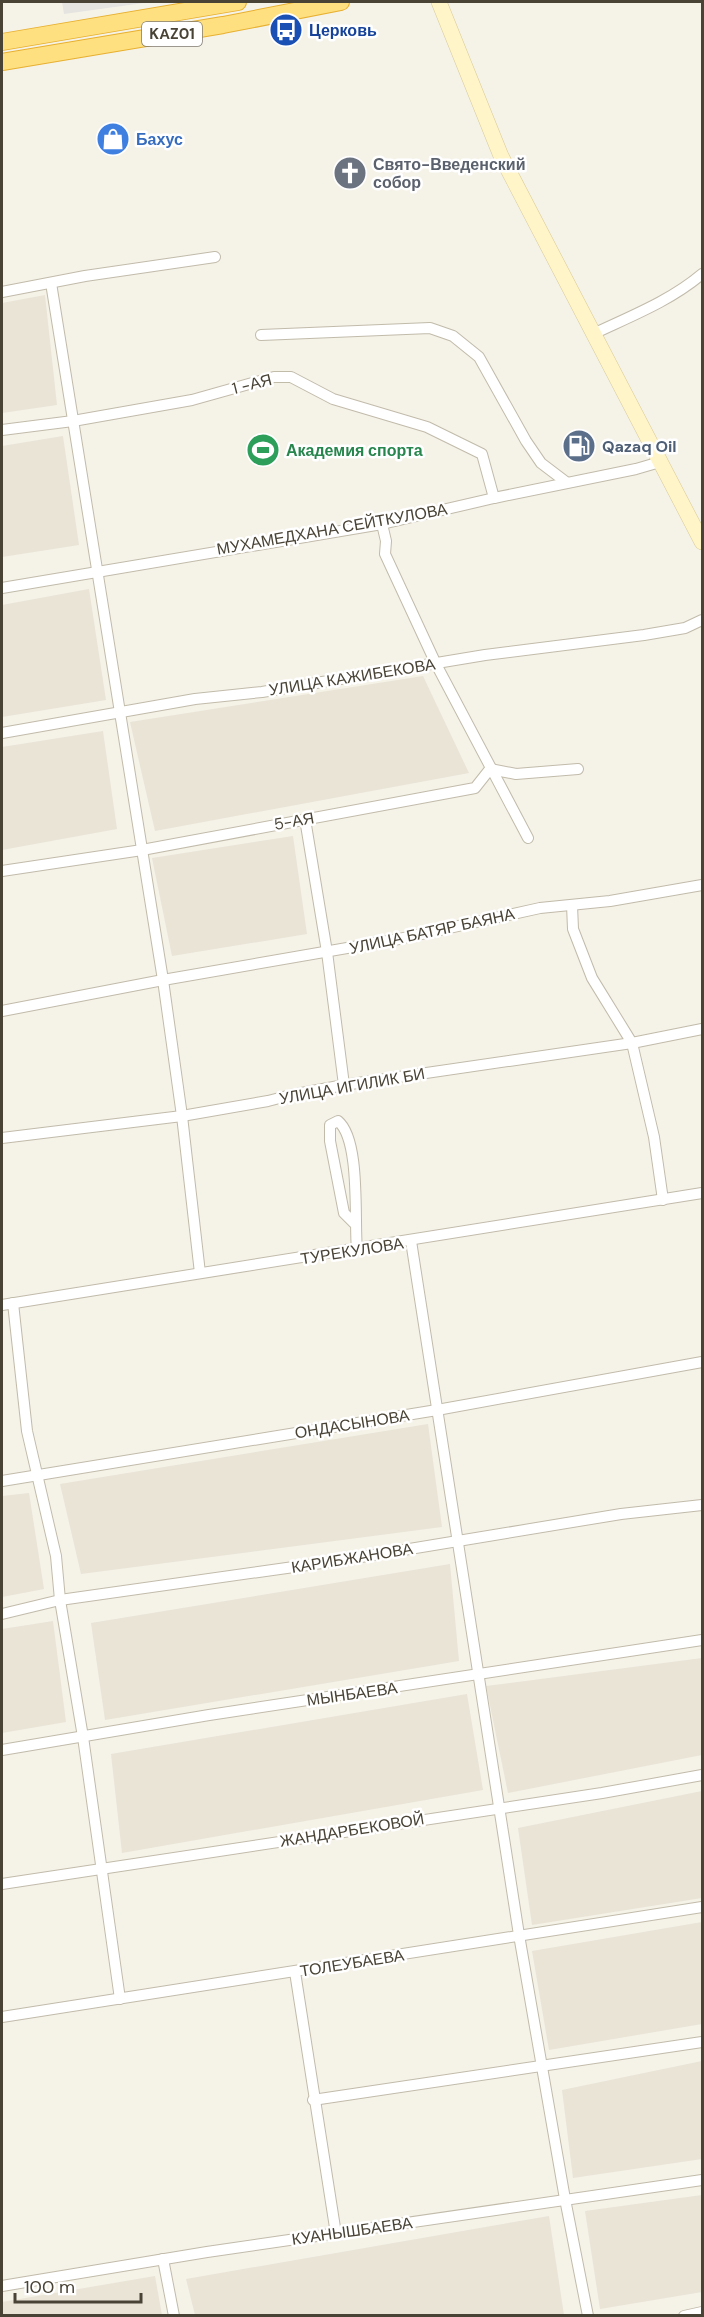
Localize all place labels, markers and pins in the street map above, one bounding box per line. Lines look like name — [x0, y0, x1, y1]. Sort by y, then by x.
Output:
bus stop icon: Церковь — [268, 12, 304, 48]
place label: Церковь — [309, 20, 377, 41]
shop icon: Бахус — [95, 121, 131, 157]
place label: Бахус — [136, 129, 183, 150]
place label: Свято-Введенский собор — [373, 154, 526, 193]
church icon: Свято-Введенский собор — [332, 155, 368, 191]
fuel station icon: Qazaq Oil — [561, 428, 597, 464]
sports icon: Академия спорта — [245, 432, 281, 468]
place label: Qazaq Oil — [602, 436, 677, 457]
place label: Академия спорта — [286, 440, 423, 461]

